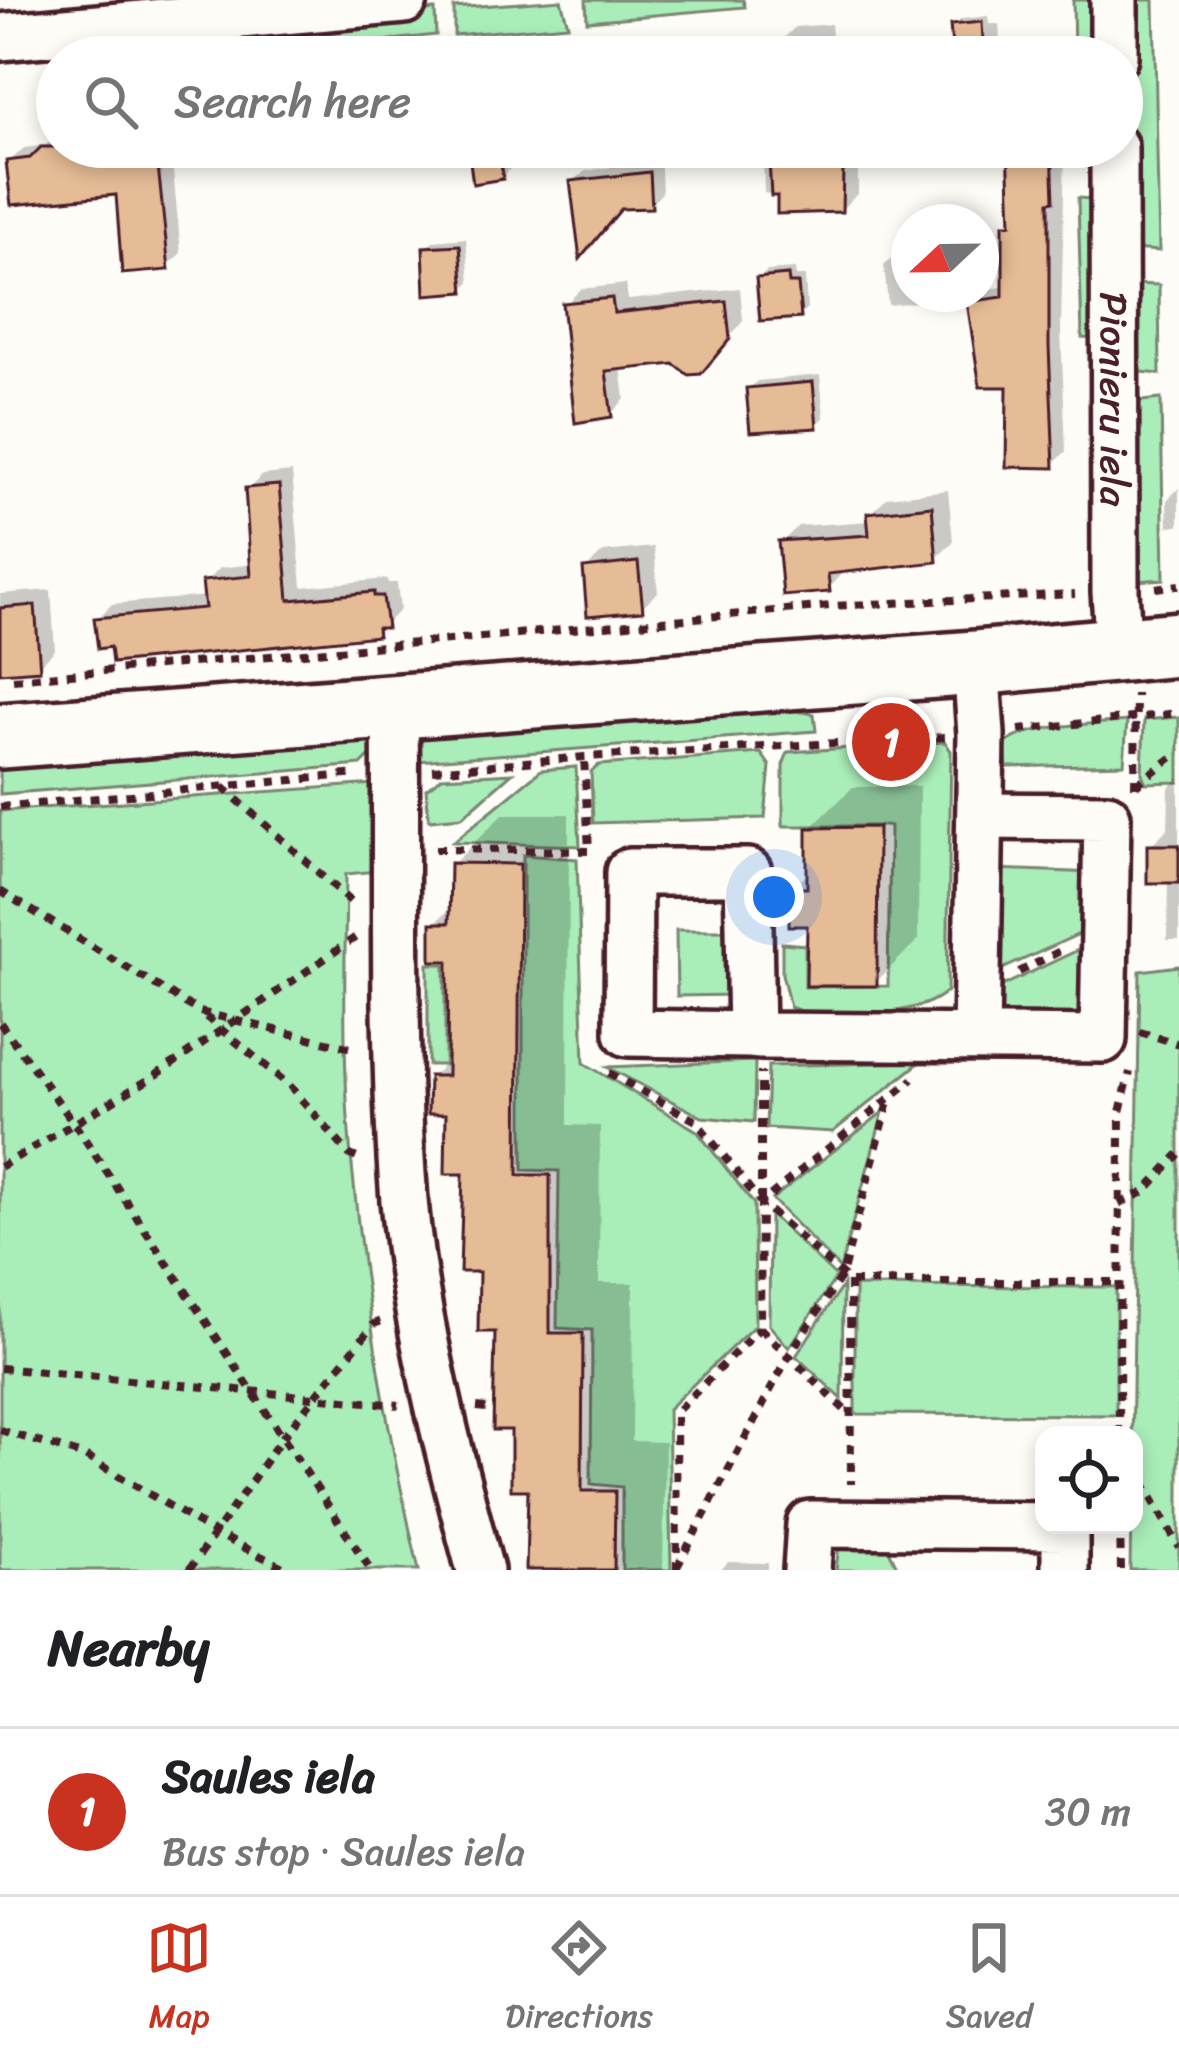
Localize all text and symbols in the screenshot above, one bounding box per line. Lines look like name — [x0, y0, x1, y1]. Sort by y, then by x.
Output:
search box — [36, 36, 1143, 168]
text: Search here — [174, 62, 411, 142]
icon: search — [78, 69, 144, 135]
north arrow — [891, 204, 999, 312]
street label: Pionieru iela — [1080, 292, 1149, 507]
pin: 1 — [852, 697, 930, 787]
your location — [744, 867, 804, 927]
map controls — [1035, 1426, 1143, 1534]
button: locate — [1035, 1426, 1143, 1534]
text: Nearby — [48, 1603, 209, 1693]
text: Saules iela — [162, 1737, 375, 1817]
text: 1 — [79, 1777, 95, 1846]
text: 30 m — [1045, 1777, 1131, 1846]
text: Bus stop · Saules iela — [162, 1817, 525, 1886]
tab: Map — [146, 1915, 212, 2045]
tab: Directions — [505, 1915, 653, 2045]
tab: Saved — [946, 1915, 1033, 2045]

